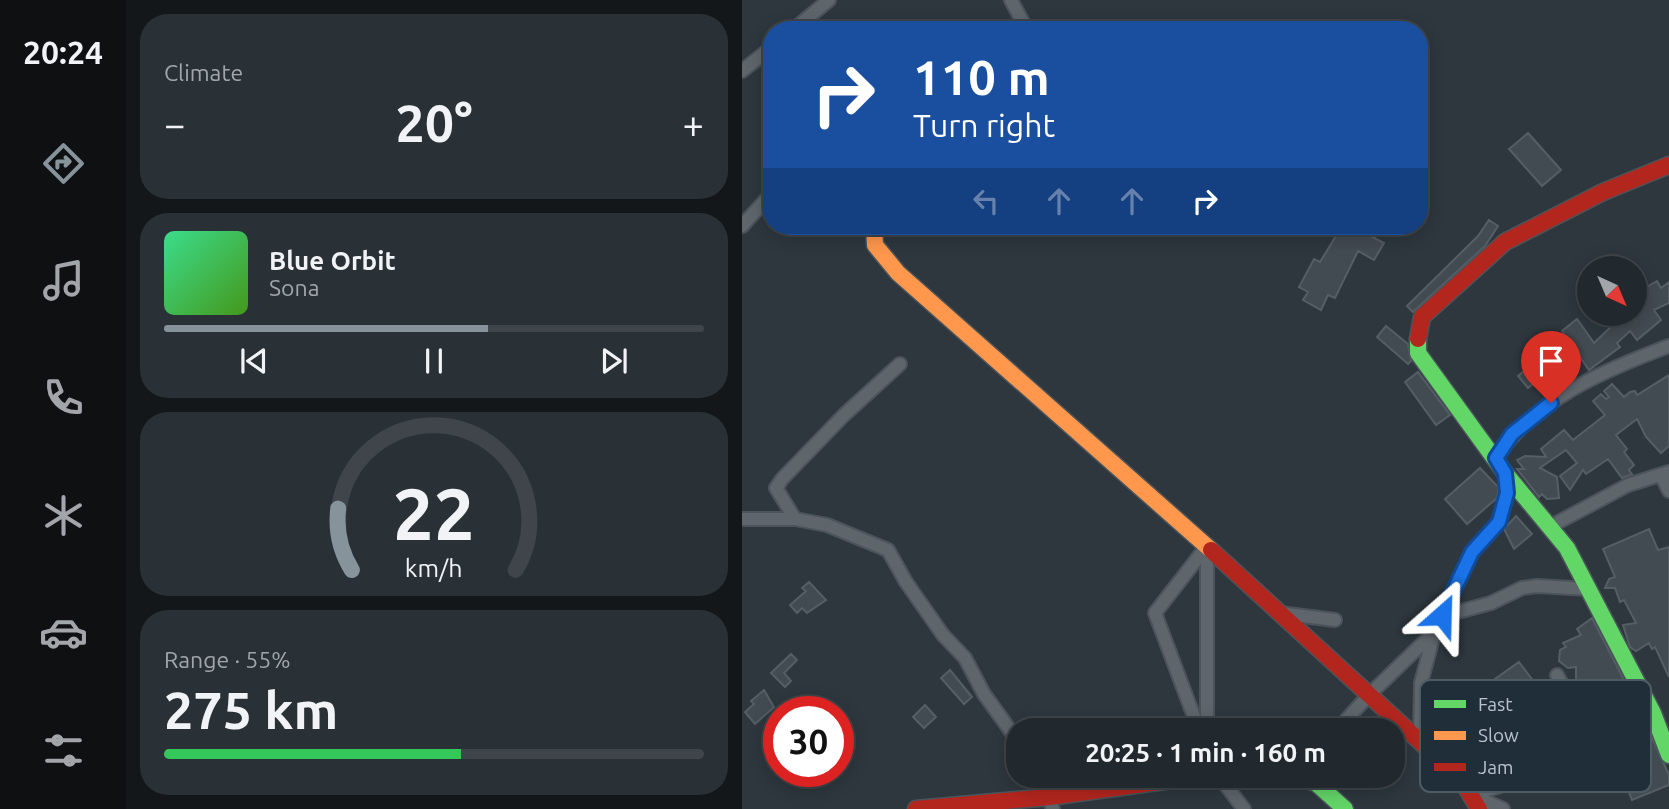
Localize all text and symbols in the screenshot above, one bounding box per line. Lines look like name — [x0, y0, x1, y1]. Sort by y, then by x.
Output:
text: 20:24 — [23, 34, 103, 70]
icon: right — [798, 49, 889, 140]
text: 110 m — [913, 49, 1050, 104]
text: Climate — [164, 60, 243, 85]
text: 20° — [395, 94, 473, 152]
text: − — [164, 103, 185, 145]
text: + — [683, 103, 704, 145]
text: Turn right — [913, 107, 1055, 143]
icon: directions — [39, 139, 88, 188]
icon: left — [967, 182, 1005, 220]
icon: ahead — [1040, 182, 1078, 220]
icon: ahead — [1113, 182, 1151, 220]
icon: right — [1186, 182, 1224, 220]
text: Blue Orbit — [269, 246, 396, 275]
icon: music — [39, 256, 88, 305]
north arrow — [1577, 256, 1647, 326]
map controls — [1577, 256, 1647, 326]
text: Sona — [269, 275, 319, 300]
pin — [1521, 331, 1581, 403]
icon: previous — [235, 342, 273, 380]
icon: pause — [415, 342, 453, 380]
icon: next — [595, 342, 633, 380]
icon: arrive — [1532, 342, 1570, 380]
icon: phone — [39, 373, 88, 422]
text: 22 — [393, 472, 475, 554]
icon: climate — [39, 491, 88, 540]
text: km/h — [405, 554, 463, 582]
position arrow — [1405, 578, 1479, 652]
icon: car — [39, 608, 88, 657]
text: Range · 55% — [164, 647, 291, 672]
legend — [1420, 680, 1651, 792]
text: 275 km — [164, 681, 338, 739]
text: Fast — [1478, 693, 1513, 715]
speed limit sign: 30 — [763, 696, 854, 787]
text: Slow — [1478, 724, 1519, 746]
icon: filters — [39, 726, 88, 775]
text: 20:25 · 1 min · 160 m — [1085, 738, 1326, 767]
text: Jam — [1478, 756, 1514, 778]

